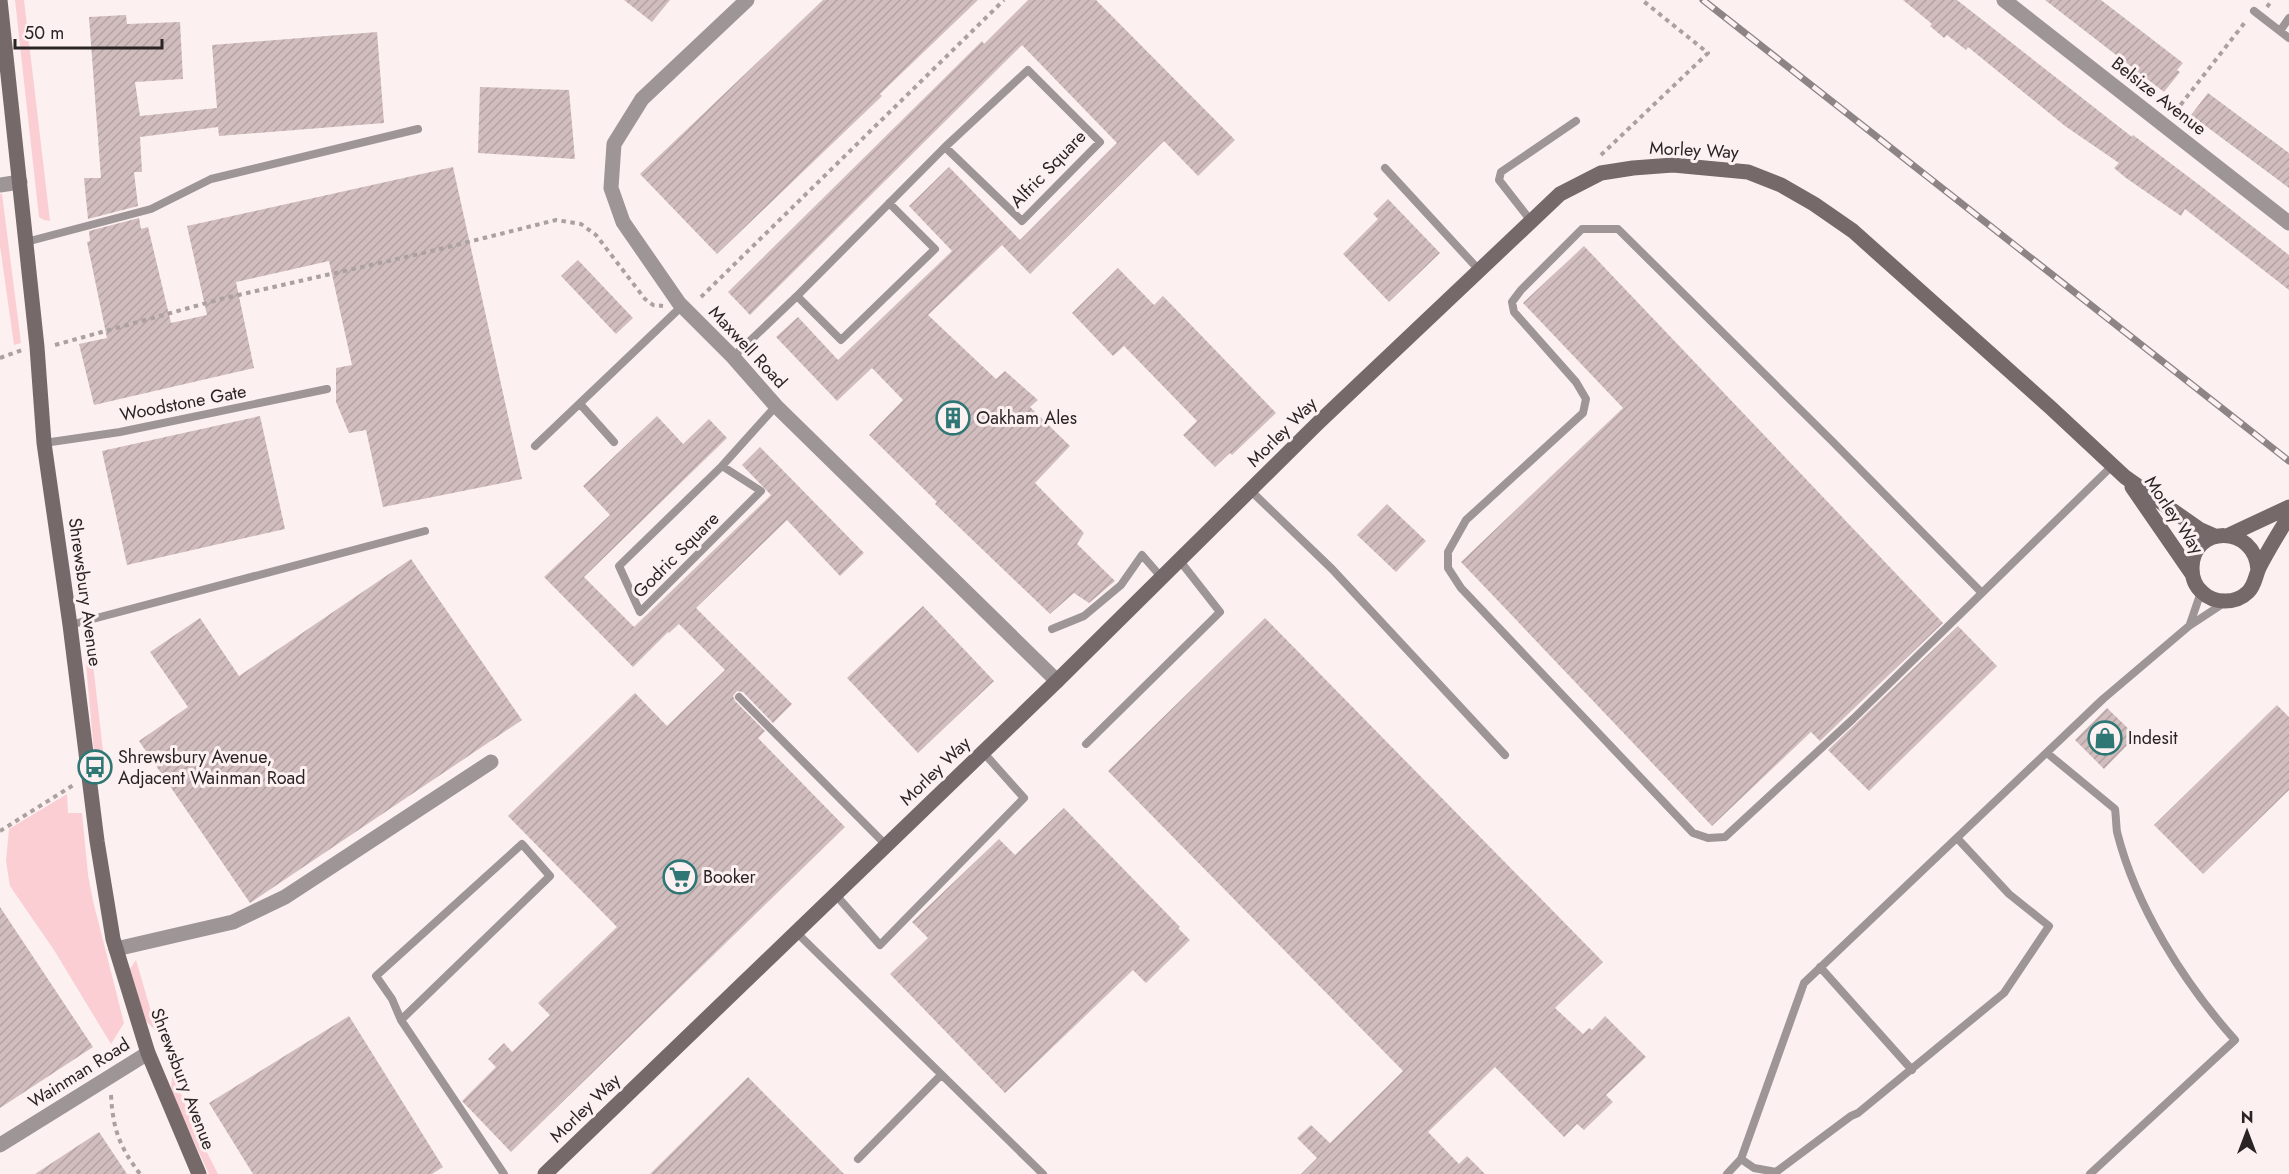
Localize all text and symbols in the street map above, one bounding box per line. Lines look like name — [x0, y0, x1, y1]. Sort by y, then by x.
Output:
scale bar — [15, 12, 162, 50]
text: 50 m — [24, 20, 64, 46]
street label: Belsize Avenue — [2106, 51, 2212, 141]
street label: Alfric Square — [1004, 124, 1092, 214]
street label: Morley Way — [1649, 135, 1739, 165]
street label: Maxwell Road — [703, 300, 793, 394]
street label: Woodstone Gate — [118, 378, 248, 428]
street label: Morley Way — [1241, 391, 1323, 473]
building icon: Oakham Ales — [935, 400, 971, 436]
place label: Oakham Ales — [976, 405, 1077, 431]
street label: Morley Way — [2138, 471, 2210, 559]
street label: Godric Square — [627, 506, 725, 604]
street label: Shrewsbury Avenue — [62, 516, 108, 668]
shop icon: Indesit — [2087, 720, 2123, 756]
place label: Indesit — [2128, 725, 2178, 751]
street label: Morley Way — [894, 730, 976, 811]
place label: Shrewsbury Avenue, Adjacent Wainman Road — [118, 744, 306, 791]
bus stop icon: Shrewsbury Avenue, Adjacent Wainman Road — [77, 749, 113, 785]
supermarket icon: Booker — [662, 859, 698, 895]
place label: Booker — [703, 864, 757, 890]
street label: Shrewsbury Avenue — [144, 1005, 222, 1153]
street label: Wainman Road — [23, 1031, 135, 1115]
street label: Morley Way — [544, 1067, 626, 1148]
north arrow — [2217, 1102, 2277, 1162]
text: N — [2241, 1106, 2253, 1129]

